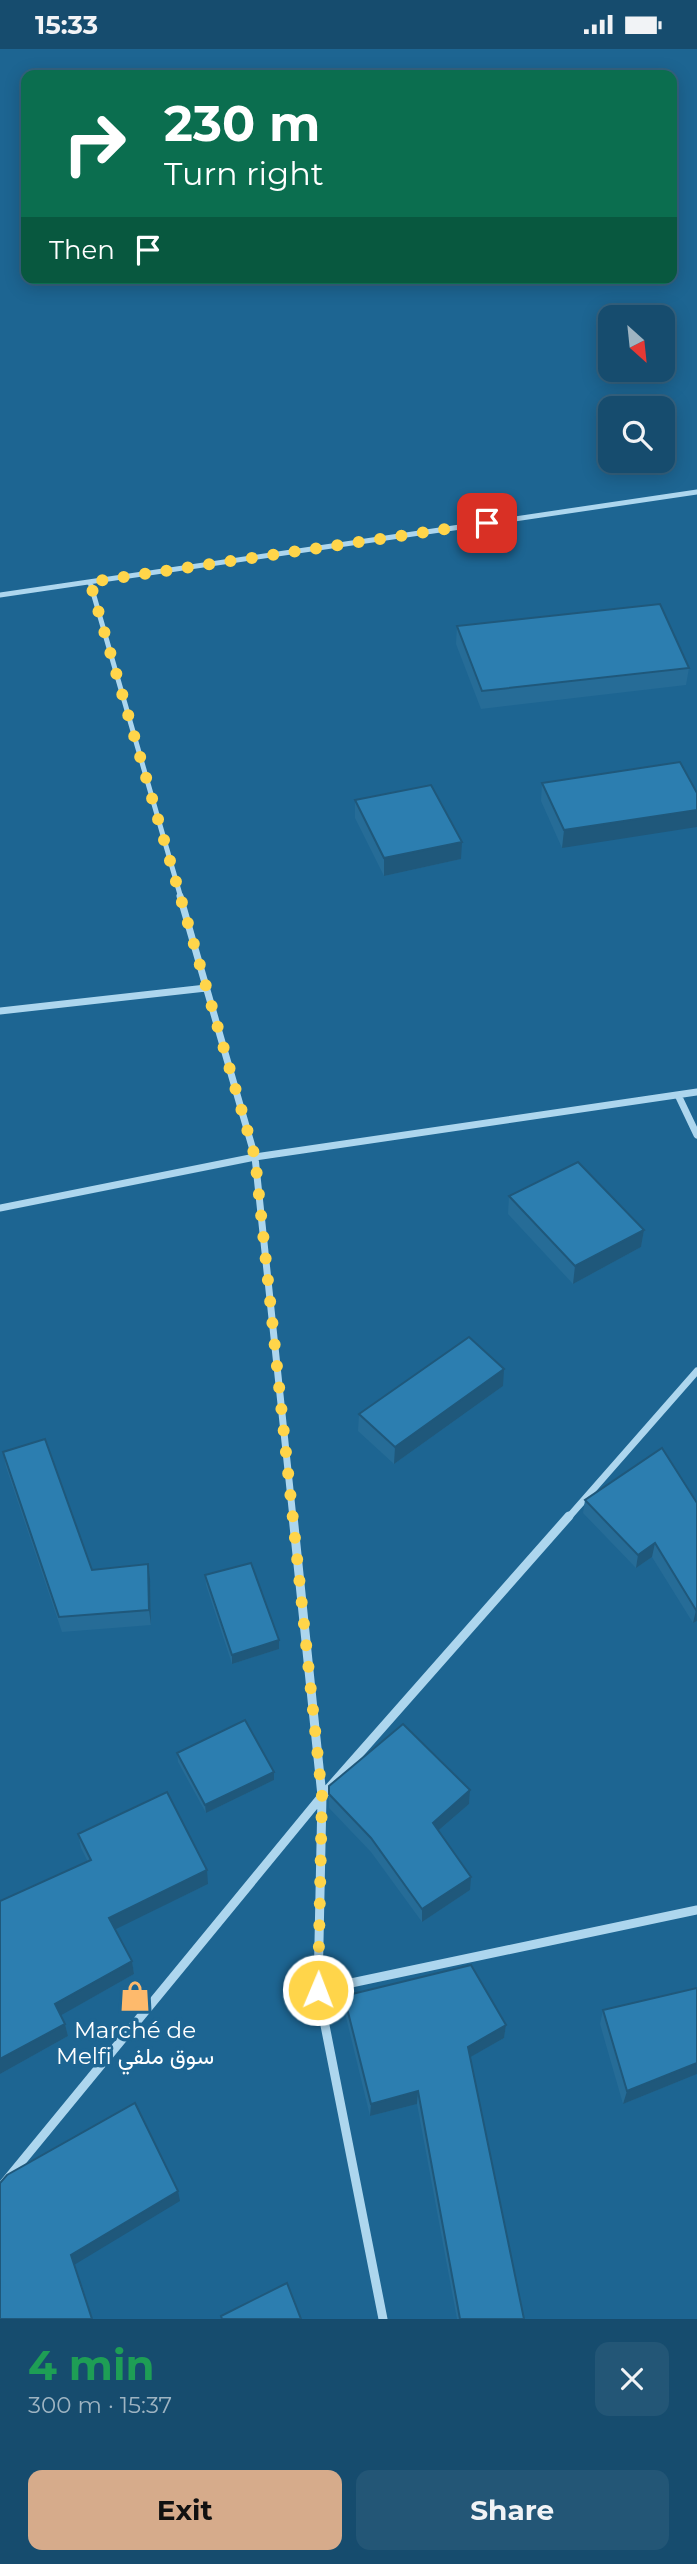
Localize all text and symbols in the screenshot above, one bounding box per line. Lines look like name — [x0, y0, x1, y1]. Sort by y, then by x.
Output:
text: 15:33 — [35, 9, 98, 41]
text: 230 m — [164, 94, 320, 153]
icon: right — [49, 98, 140, 189]
text: Turn right — [164, 154, 324, 193]
icon: arrive — [129, 231, 167, 269]
text: Then — [49, 234, 115, 266]
north arrow — [598, 305, 676, 381]
map controls — [598, 305, 675, 473]
button: search — [598, 396, 675, 473]
pin — [457, 493, 517, 553]
icon: arrive — [468, 504, 506, 542]
position arrow — [281, 1953, 355, 2027]
shop icon: Marché de Melfi سوق ملفي — [118, 1979, 152, 2013]
place label: Marché de Melfi سوق ملفي — [56, 2016, 214, 2075]
text: 4 min — [28, 2339, 155, 2391]
button: close — [595, 2342, 669, 2416]
text: 300 m · 15:37 — [28, 2391, 172, 2419]
button: Exit — [28, 2470, 342, 2550]
button: Share — [356, 2470, 669, 2550]

